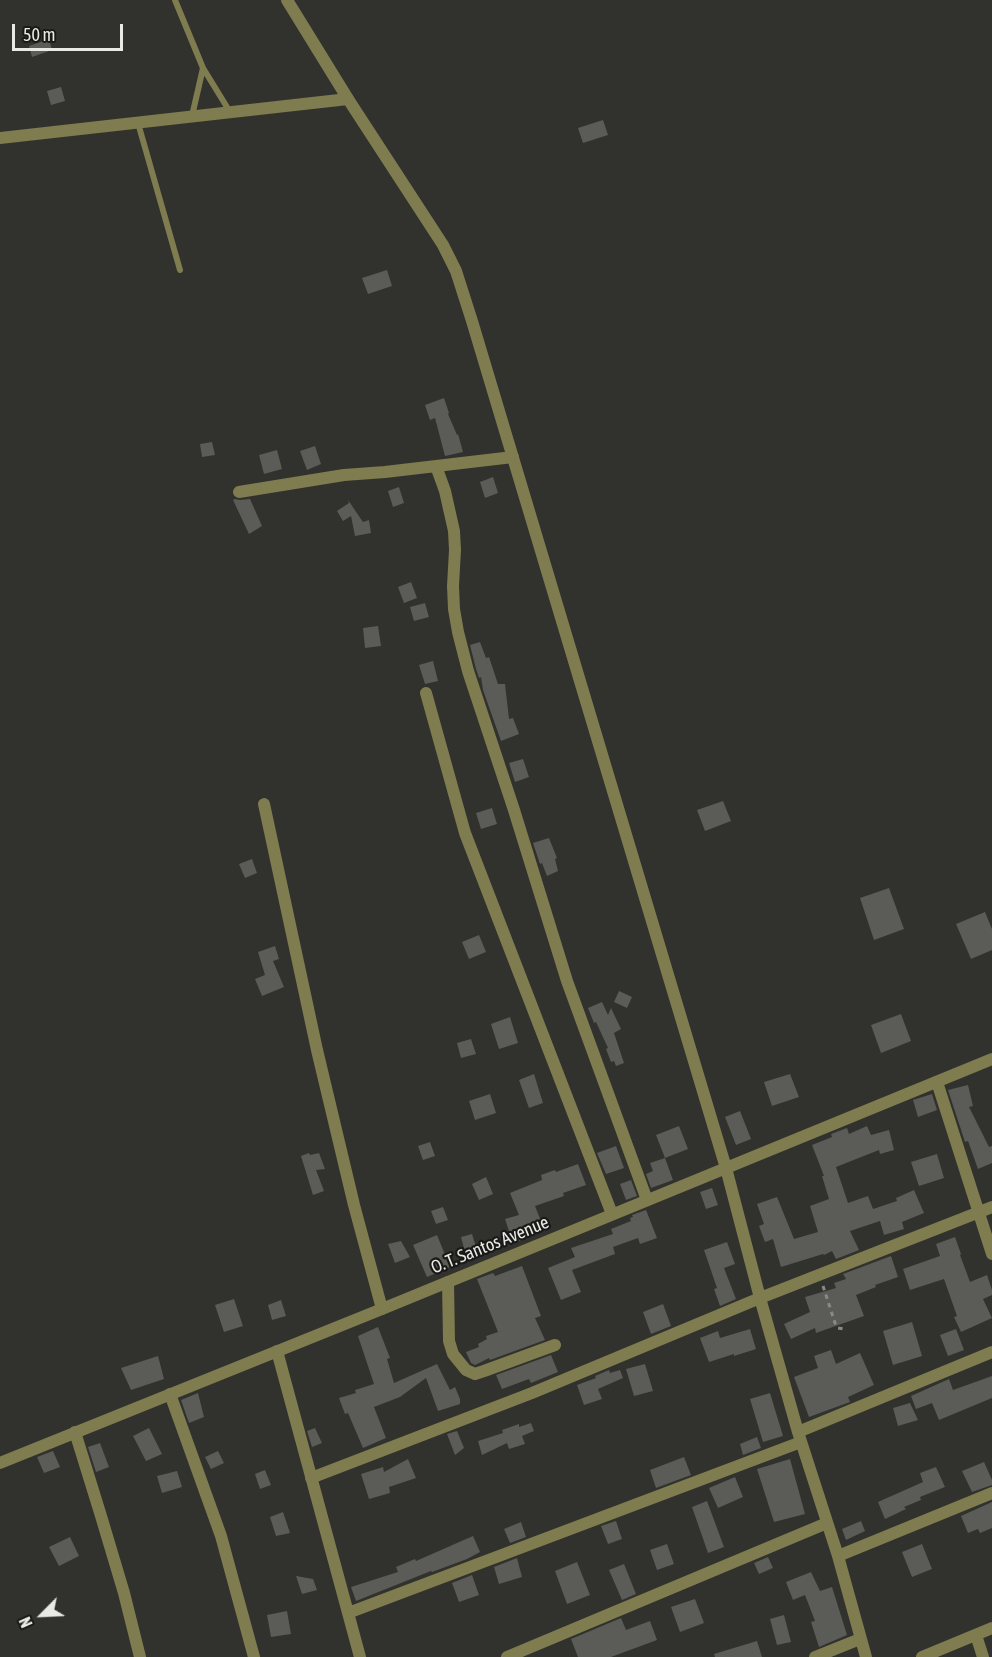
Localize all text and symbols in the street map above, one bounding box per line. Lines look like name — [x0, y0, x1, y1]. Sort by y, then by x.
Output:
scale bar — [15, 12, 126, 50]
text: 50 m — [23, 24, 55, 45]
street label: O. T. Santos Avenue — [428, 1212, 552, 1278]
north arrow — [12, 1585, 72, 1645]
text: N — [15, 1614, 36, 1630]

